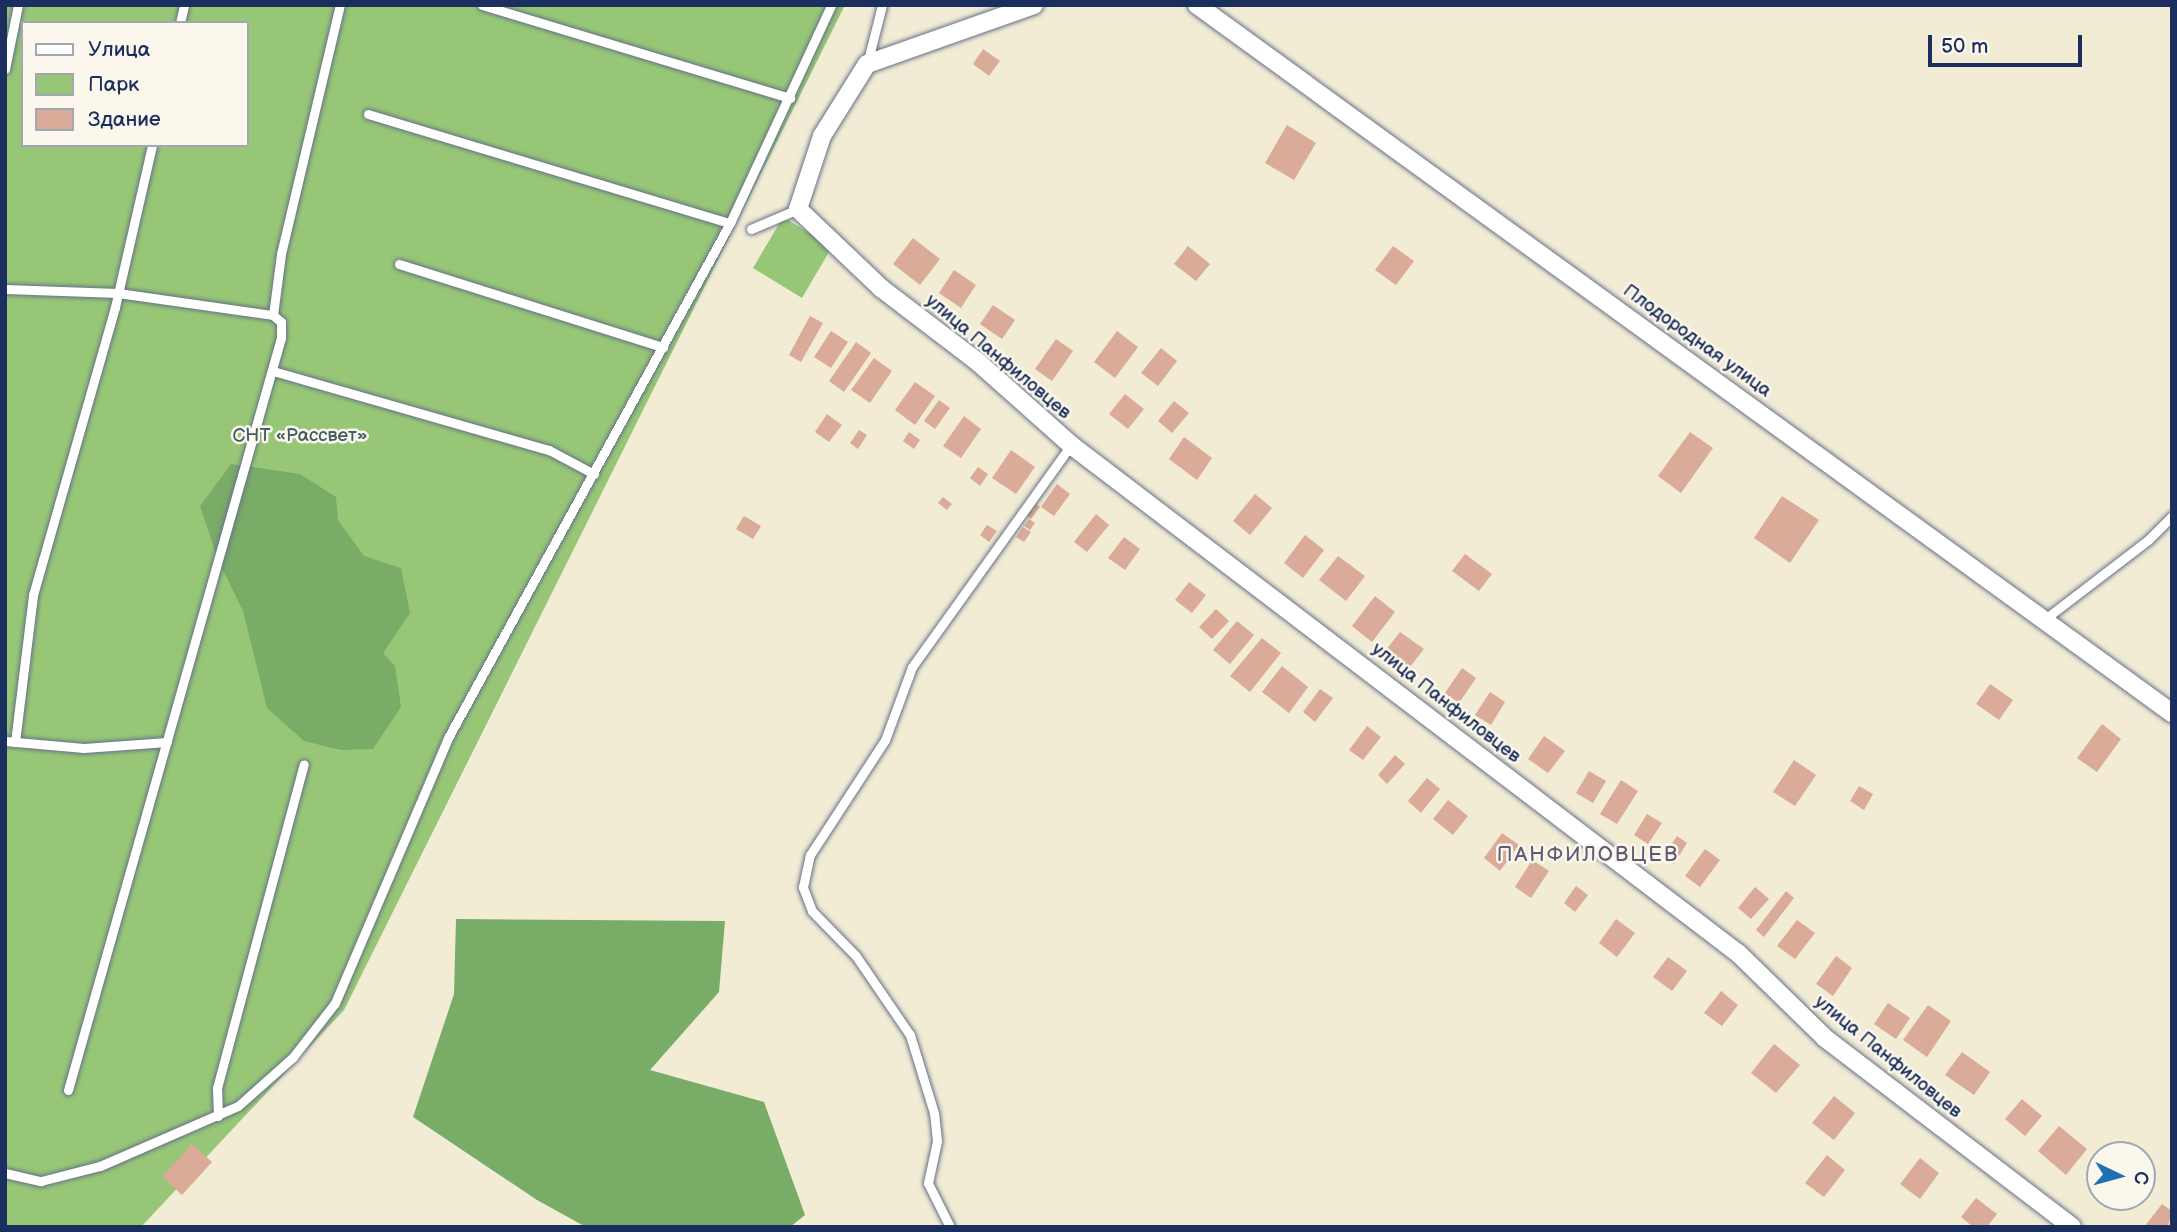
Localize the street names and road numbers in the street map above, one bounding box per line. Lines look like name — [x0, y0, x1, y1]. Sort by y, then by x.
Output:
street label: Плодородная улица — [1618, 280, 1776, 402]
street label: улица Панфиловцев — [921, 290, 1075, 424]
street label: улица Панфиловцев — [1367, 638, 1525, 768]
street label: улица Панфиловцев — [1810, 991, 1966, 1123]

